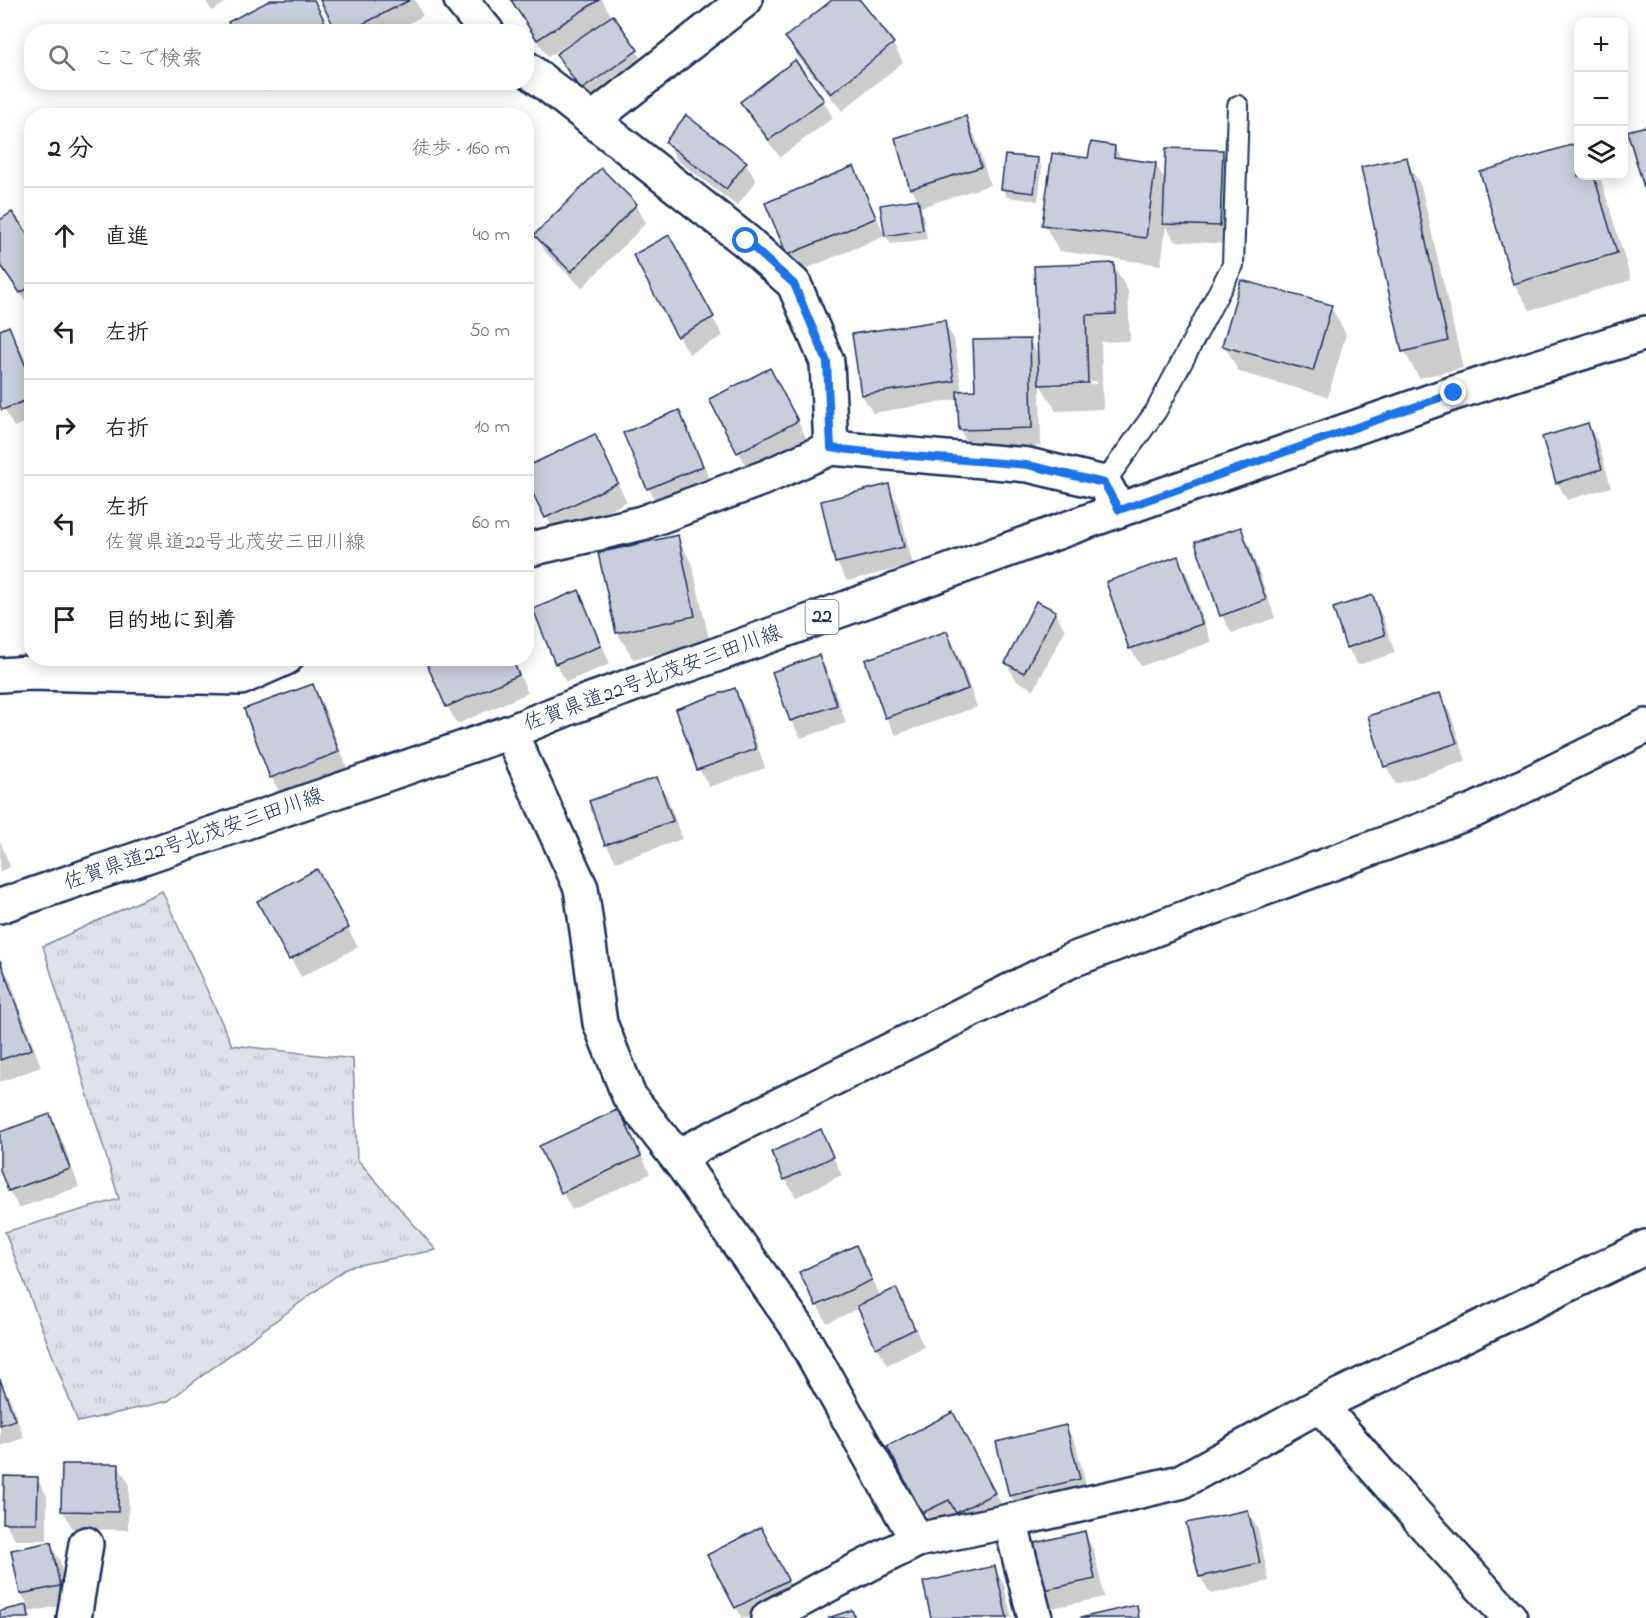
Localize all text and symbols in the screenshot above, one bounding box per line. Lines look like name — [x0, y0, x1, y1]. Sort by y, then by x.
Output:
map controls — [1574, 18, 1628, 180]
button: + — [1574, 18, 1628, 72]
search box — [24, 24, 534, 90]
icon: search — [45, 41, 78, 74]
text: ここで検索 — [93, 44, 203, 76]
button: − — [1574, 72, 1628, 126]
button: layers — [1574, 126, 1628, 180]
text: 2 分 — [48, 131, 93, 169]
text: 徒歩 · 160 m — [411, 135, 510, 164]
icon: ahead — [48, 219, 81, 252]
text: 40 m — [473, 221, 510, 250]
text: 直進 — [105, 222, 149, 254]
route start — [732, 227, 758, 253]
icon: left — [48, 315, 81, 348]
text: 50 m — [469, 317, 510, 346]
text: 左折 — [105, 318, 149, 350]
route end — [1440, 379, 1466, 405]
icon: right — [48, 411, 81, 444]
text: 10 m — [474, 413, 510, 442]
text: 右折 — [105, 414, 149, 446]
text: 左折 — [105, 493, 149, 525]
icon: left — [48, 507, 81, 540]
text: 60 m — [472, 509, 510, 538]
text: 佐賀県道22号北茂安三田川線 — [105, 529, 365, 558]
road number: 22 — [806, 600, 838, 634]
icon: arrive — [48, 603, 81, 636]
text: 目的地に到着 — [105, 606, 237, 638]
street label: 佐賀県道22号北茂安三田川線 — [520, 618, 786, 740]
street label: 佐賀県道22号北茂安三田川線 — [60, 781, 328, 899]

